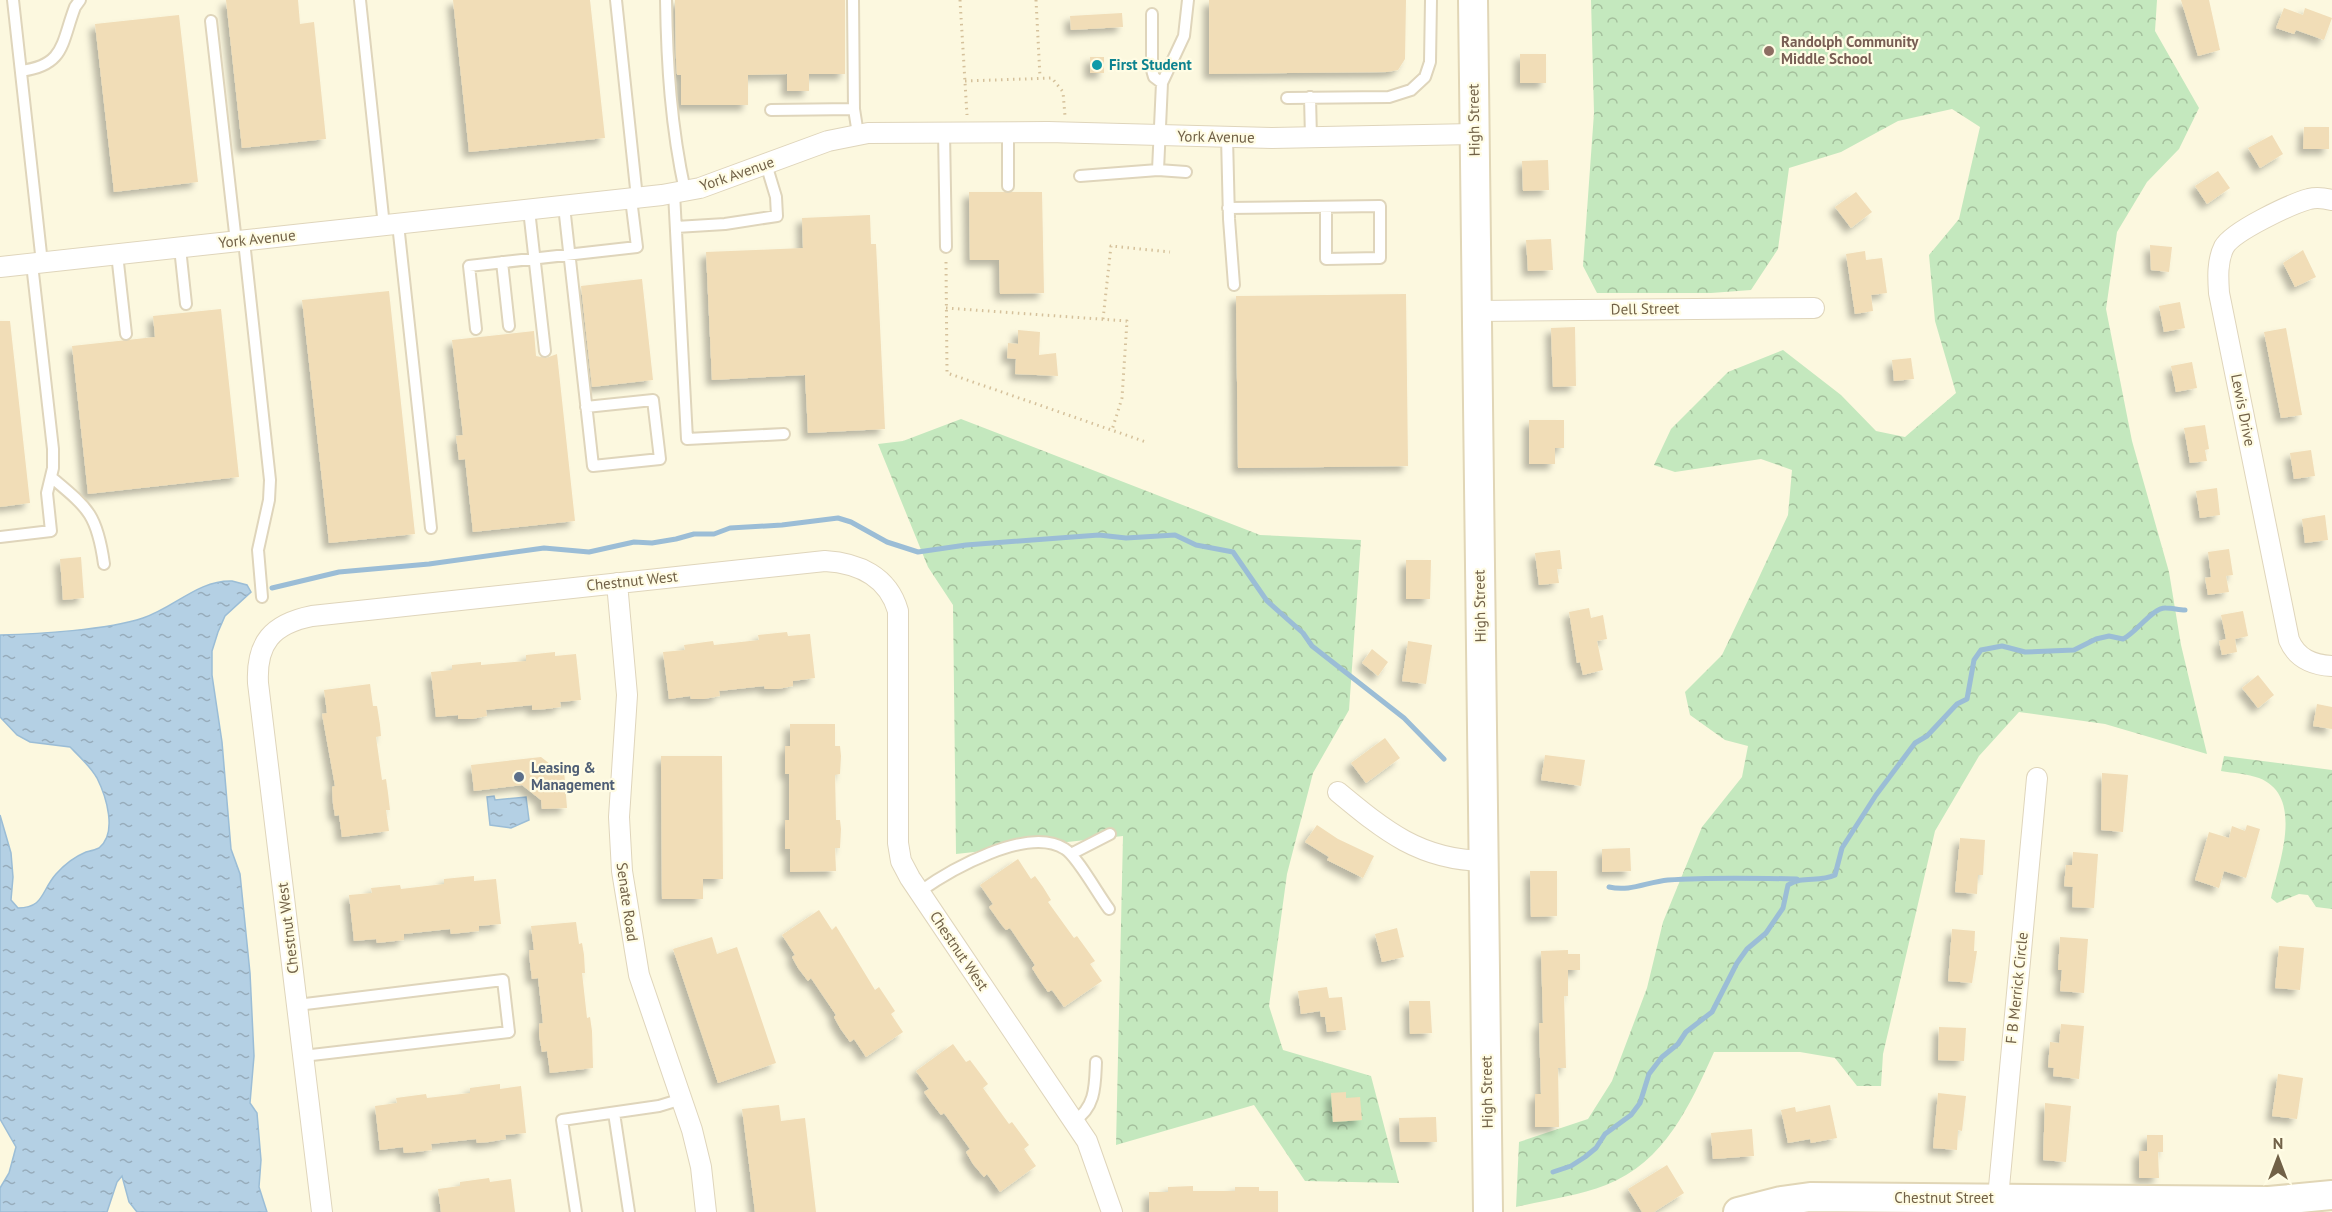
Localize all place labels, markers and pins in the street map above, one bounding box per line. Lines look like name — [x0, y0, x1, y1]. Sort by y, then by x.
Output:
place label: Randolph Community Middle School — [1781, 32, 1919, 68]
marker: Randolph Community Middle School — [1762, 44, 1776, 58]
place label: First Student — [1109, 55, 1192, 74]
marker: First Student — [1090, 58, 1104, 72]
place label: Leasing & Management — [531, 758, 616, 794]
marker: Leasing & Management — [512, 770, 526, 784]

